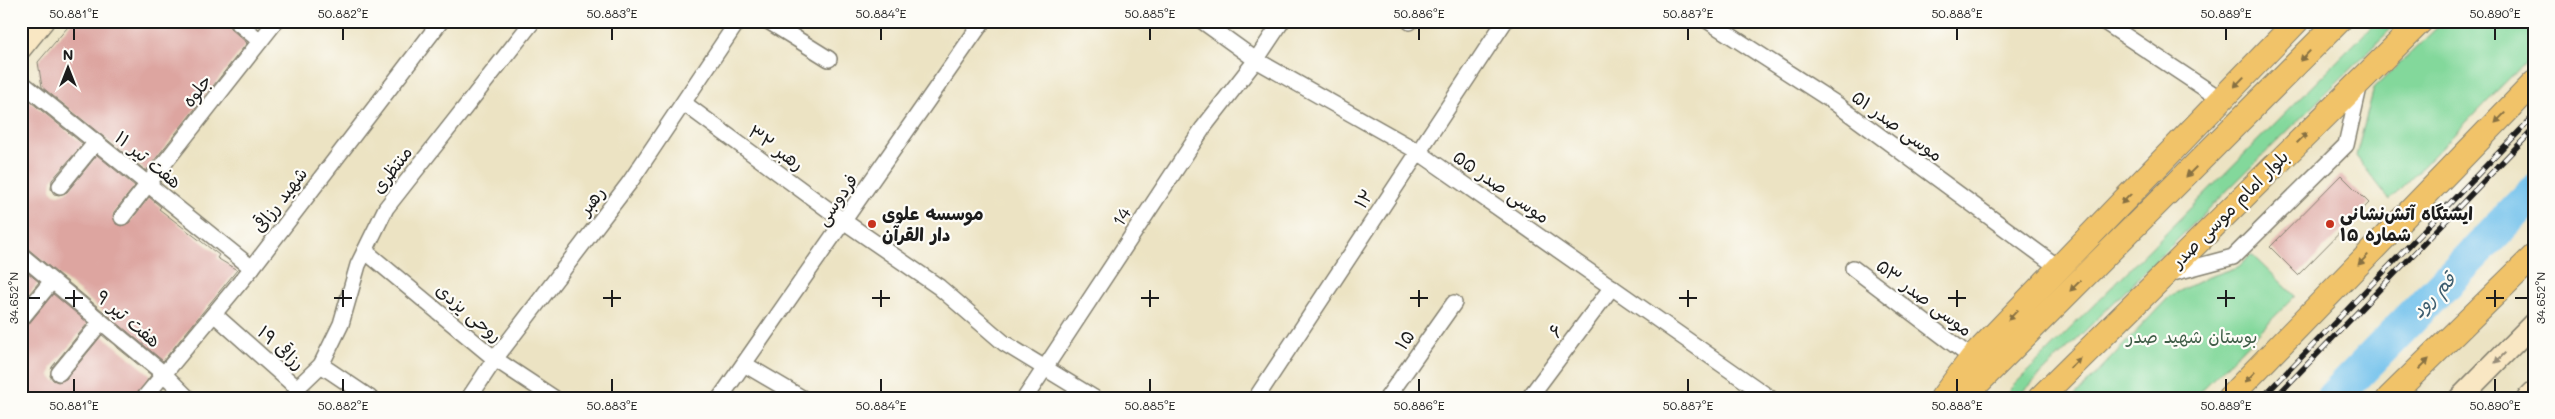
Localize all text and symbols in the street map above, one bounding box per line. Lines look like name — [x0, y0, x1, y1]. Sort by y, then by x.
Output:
text: 50.881°E — [49, 5, 99, 21]
text: 50.882°E — [318, 5, 368, 21]
text: 50.883°E — [586, 5, 638, 21]
text: 50.884°E — [855, 5, 907, 21]
text: 50.885°E — [1125, 5, 1176, 21]
text: 50.886°E — [1393, 5, 1445, 21]
text: 50.887°E — [1663, 5, 1713, 21]
text: 50.888°E — [1931, 5, 1983, 21]
text: 50.889°E — [2200, 5, 2252, 21]
text: 50.890°E — [2469, 5, 2521, 21]
north arrow — [42, 42, 92, 92]
text: N — [63, 45, 73, 64]
one-way arrow — [2299, 50, 2311, 62]
street label: جلوه — [176, 69, 217, 112]
one-way arrow — [2233, 76, 2245, 88]
street label: موسی صدر ۵۱ — [1847, 84, 1948, 166]
one-way arrow — [2494, 111, 2506, 123]
street label: رهبر ۳۲ — [744, 119, 809, 176]
street label: هفت تیر ۱۱ — [110, 125, 187, 193]
one-way arrow — [2296, 132, 2308, 144]
street label: منتظری — [365, 141, 417, 198]
street label: موسی صدر ۵۵ — [1449, 144, 1555, 228]
street label: بلوار امام موسی صدر — [2164, 144, 2295, 276]
street label: شهید رزاقی — [246, 162, 312, 237]
one-way arrow — [2185, 165, 2197, 177]
street label: فردوسی — [810, 169, 863, 230]
street label: رهبر — [571, 181, 610, 221]
street label: ۱۲ — [1348, 184, 1378, 213]
one-way arrow — [2121, 192, 2133, 204]
place label: موسسه علوی دار القرآن — [882, 201, 984, 246]
place label: ایستگاه آتش‌نشانی شماره ۱۵ — [2340, 201, 2473, 246]
street label: 14 — [1106, 202, 1137, 231]
marker: موسسه علوی دار القرآن — [866, 218, 878, 230]
marker: ایستگاه آتش‌نشانی شماره ۱۵ — [2324, 218, 2336, 230]
street label: موسی صدر ۵۳ — [1872, 253, 1978, 341]
one-way arrow — [2357, 254, 2369, 266]
water label: قم رود — [2405, 265, 2465, 325]
text: 34.652°N — [5, 272, 21, 324]
text: 34.652°N — [2532, 272, 2548, 324]
street label: روحی یزدی — [431, 277, 508, 347]
one-way arrow — [2069, 280, 2081, 292]
street label: هفت تیر ۹ — [91, 284, 166, 352]
one-way arrow — [2007, 309, 2019, 321]
street label: ۶ — [1542, 319, 1568, 342]
street label: رزاقی ۱۹ — [253, 320, 310, 375]
park label: بوستان شهید صدر — [2125, 324, 2257, 348]
street label: ۱۵ — [1389, 325, 1419, 354]
one-way arrow — [2494, 352, 2506, 364]
one-way arrow — [2069, 357, 2081, 369]
one-way arrow — [2417, 358, 2429, 370]
one-way arrow — [2244, 370, 2256, 382]
text: 50.881°E — [49, 397, 99, 413]
text: 50.882°E — [318, 397, 368, 413]
text: 50.883°E — [586, 397, 638, 413]
text: 50.884°E — [855, 397, 907, 413]
text: 50.885°E — [1125, 397, 1176, 413]
text: 50.886°E — [1393, 397, 1445, 413]
text: 50.887°E — [1663, 397, 1713, 413]
text: 50.888°E — [1931, 397, 1983, 413]
text: 50.889°E — [2200, 397, 2252, 413]
text: 50.890°E — [2469, 397, 2521, 413]

